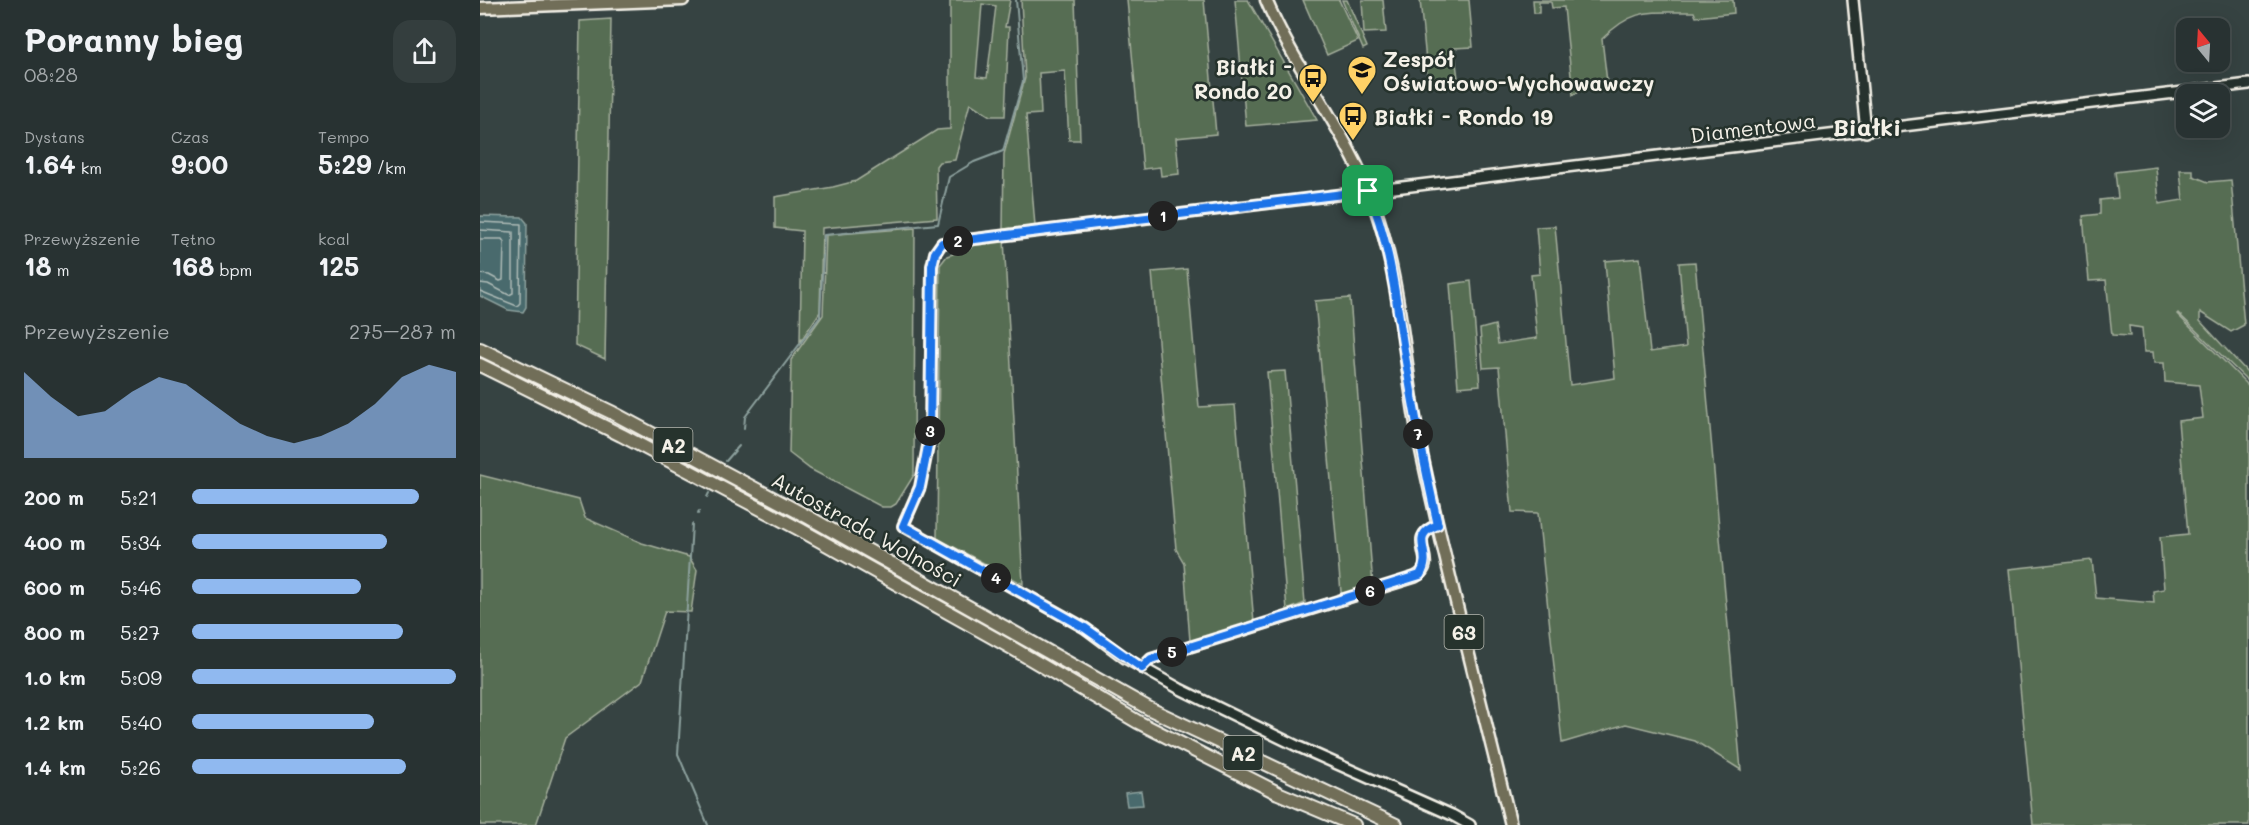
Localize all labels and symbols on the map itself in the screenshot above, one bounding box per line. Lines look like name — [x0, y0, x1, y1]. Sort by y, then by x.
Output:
north arrow — [2176, 18, 2230, 72]
place label: Zespół Oświatowo-Wychowawczy — [1383, 45, 1654, 97]
place label: Białki - Rondo 20 — [1194, 53, 1292, 104]
school or university icon: Zespół Oświatowo-Wychowawczy — [1346, 54, 1378, 96]
bus stop icon: Białki - Rondo 20 — [1297, 62, 1329, 104]
bus stop icon: Białki - Rondo 19 — [1337, 100, 1369, 142]
place label: Białki - Rondo 19 — [1374, 103, 1553, 130]
street label: Diamentowa — [1689, 106, 1817, 148]
district label: Białki — [1833, 111, 1901, 142]
pin — [1342, 165, 1393, 216]
pin: 1 — [1148, 201, 1178, 231]
pin: 2 — [943, 226, 973, 256]
pin: 3 — [915, 416, 945, 446]
pin: 7 — [1403, 419, 1433, 449]
road number: A2 — [654, 428, 692, 462]
street label: Autostrada Wolności — [767, 466, 967, 592]
pin: 4 — [981, 563, 1011, 593]
pin: 6 — [1355, 576, 1385, 606]
road number: 63 — [1444, 615, 1484, 649]
pin: 5 — [1157, 637, 1187, 667]
road number: A2 — [1224, 736, 1263, 770]

